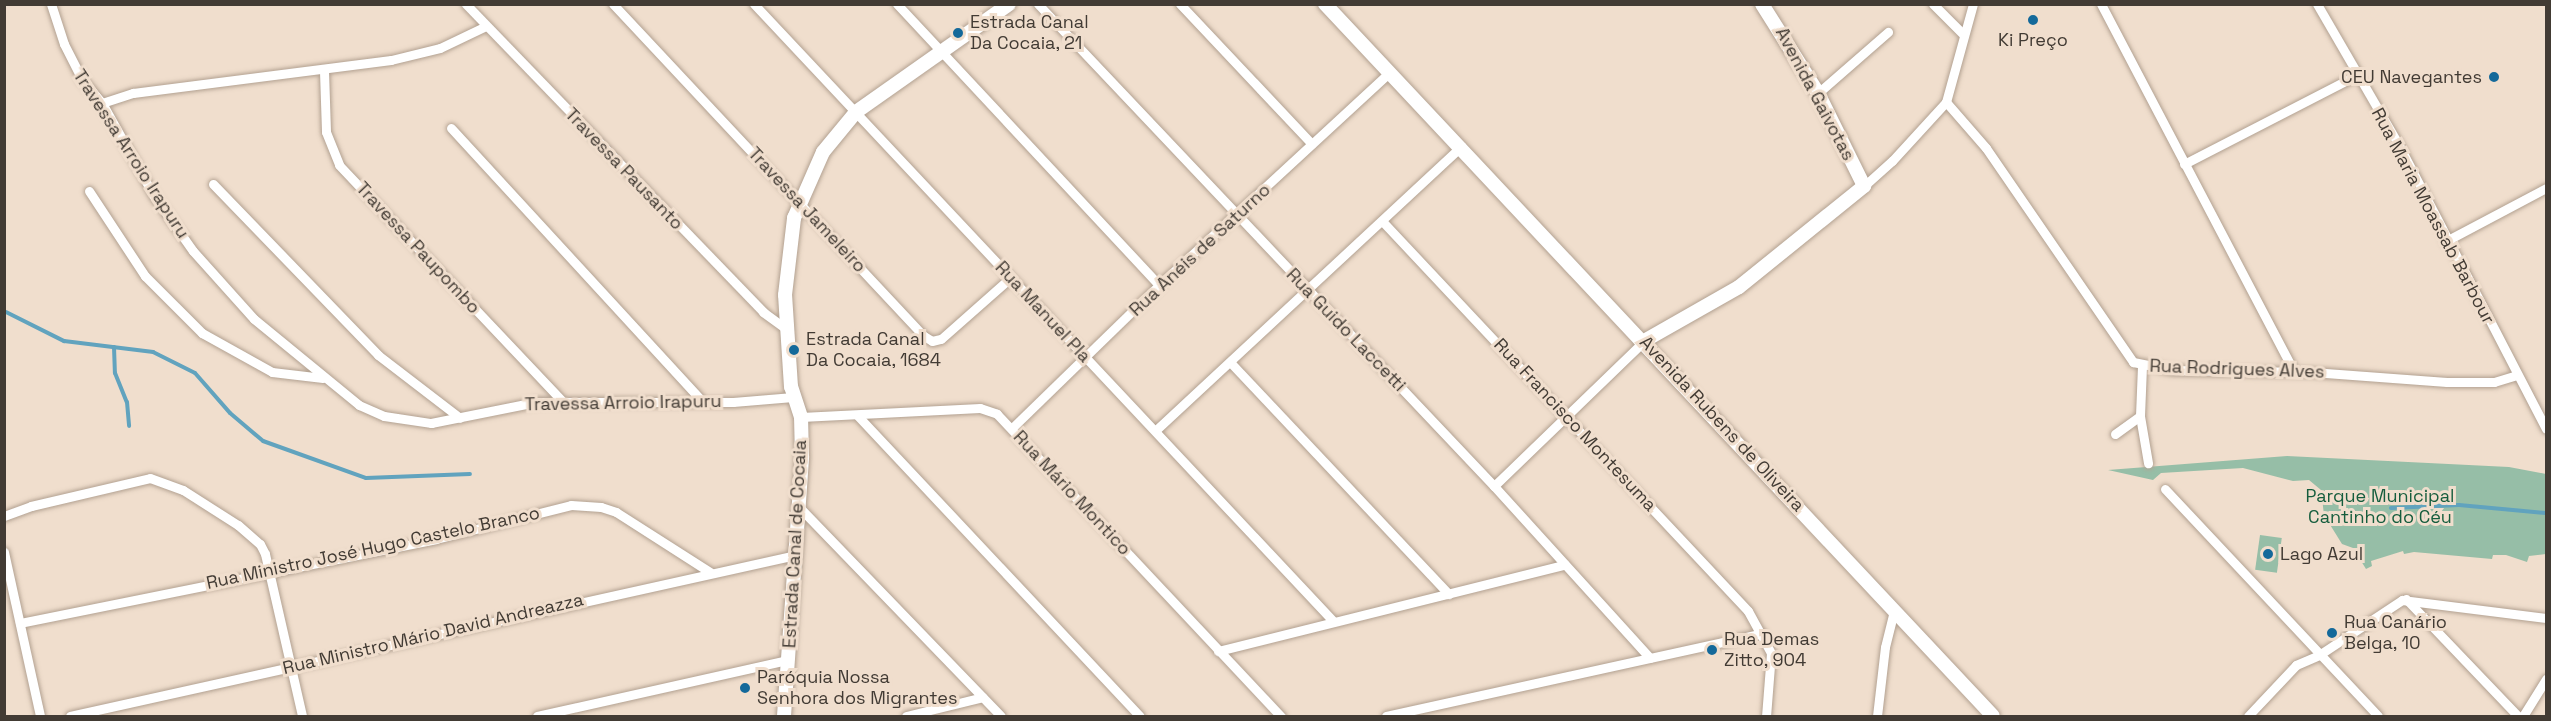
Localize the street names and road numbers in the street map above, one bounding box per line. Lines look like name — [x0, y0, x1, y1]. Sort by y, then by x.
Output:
street label: Avenida Gaivotas — [1771, 24, 1859, 164]
street label: Travessa Arroio Irapuru — [68, 66, 194, 242]
street label: Travessa Pausanto — [560, 104, 688, 234]
street label: Rua Maria Moassab Barbour — [2367, 104, 2499, 328]
street label: Travessa Jameleiro — [743, 143, 871, 277]
street label: Travessa Paupombo — [351, 178, 485, 318]
street label: Rua Anéis de Saturno — [1125, 179, 1275, 321]
street label: Rua Manuel Pla — [991, 257, 1095, 367]
street label: Rua Guido Laccetti — [1282, 264, 1410, 396]
street label: Avenida Rubens de Oliveira — [1635, 332, 1809, 516]
street label: Rua Francisco Montesuma — [1489, 334, 1661, 516]
street label: Rua Rodrigues Alves — [2149, 355, 2325, 383]
street label: Travessa Arroio Irapuru — [524, 390, 722, 416]
street label: Rua Mário Montico — [1009, 426, 1135, 560]
street label: Estrada Canal de Cocaia — [779, 439, 811, 649]
street label: Rua Ministro José Hugo Castelo Branco — [204, 502, 542, 594]
street label: Rua Ministro Mário David Andreazza — [280, 589, 586, 679]

